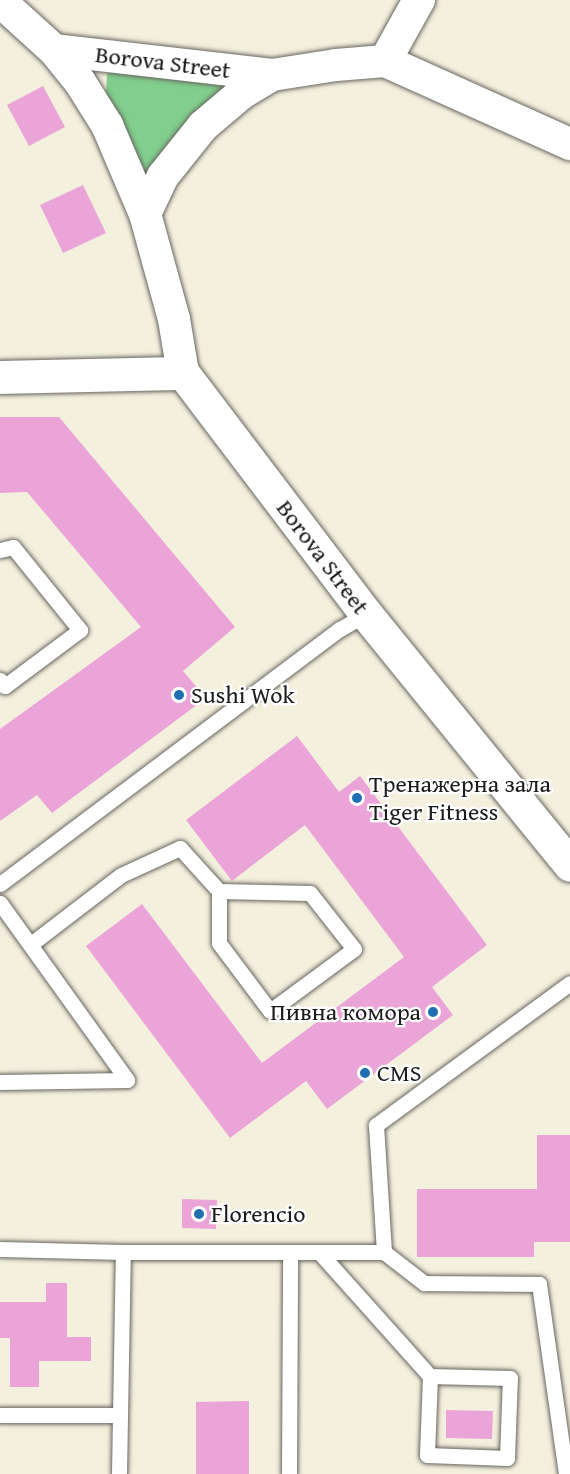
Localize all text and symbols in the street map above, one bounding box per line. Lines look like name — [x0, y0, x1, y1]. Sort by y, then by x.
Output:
street label: Borova Street — [94, 39, 232, 85]
street label: Borova Street — [271, 494, 375, 620]
place label: Sushi Wok — [191, 681, 295, 709]
marker: Sushi Wok — [172, 688, 186, 702]
place label: Тренажерна зала Tiger Fitness — [369, 770, 551, 826]
marker: Тренажерна зала Tiger Fitness — [350, 791, 364, 805]
place label: Пивна комора — [270, 998, 421, 1026]
marker: Пивна комора — [426, 1005, 440, 1019]
place label: CMS — [377, 1059, 421, 1087]
marker: CMS — [358, 1066, 372, 1080]
place label: Florencio — [211, 1200, 306, 1228]
marker: Florencio — [192, 1207, 206, 1221]

